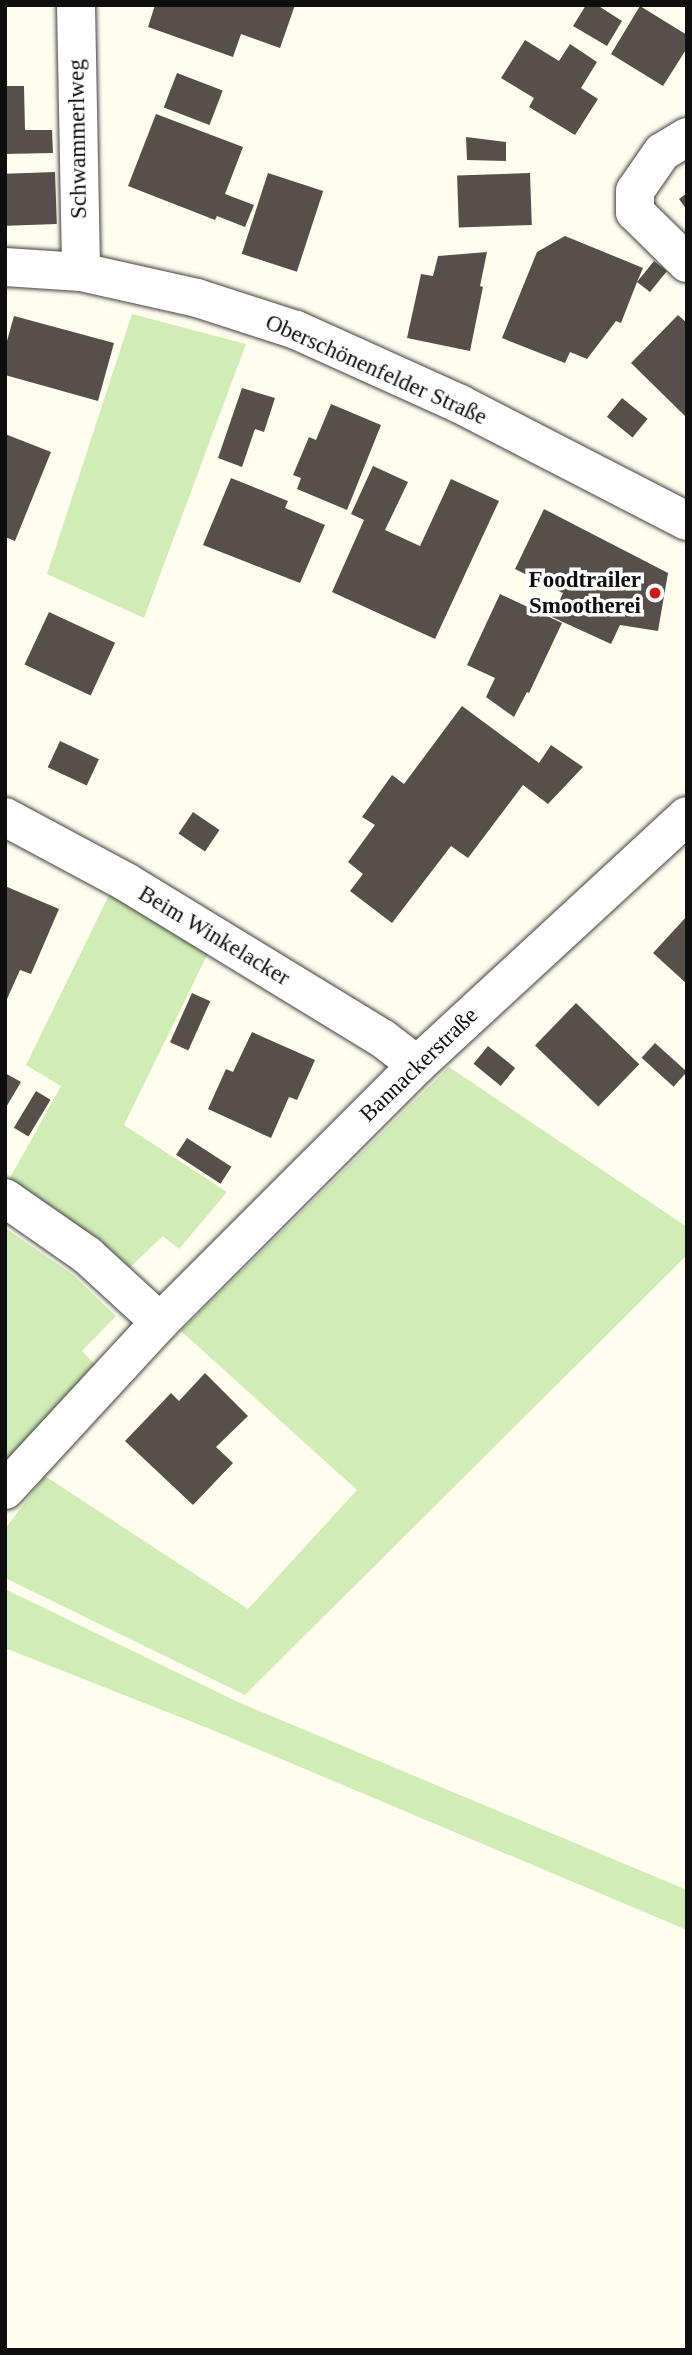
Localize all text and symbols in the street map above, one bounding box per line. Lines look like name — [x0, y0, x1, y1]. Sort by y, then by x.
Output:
street label: Schwammerlweg — [63, 59, 93, 219]
street label: Oberschönenfelder Straße — [261, 309, 491, 431]
place label: Foodtrailer Smootherei — [529, 566, 641, 620]
marker: Foodtrailer Smootherei — [647, 585, 663, 601]
street label: Beim Winkelacker — [133, 880, 295, 992]
street label: Bannackerstraße — [354, 1002, 484, 1128]

